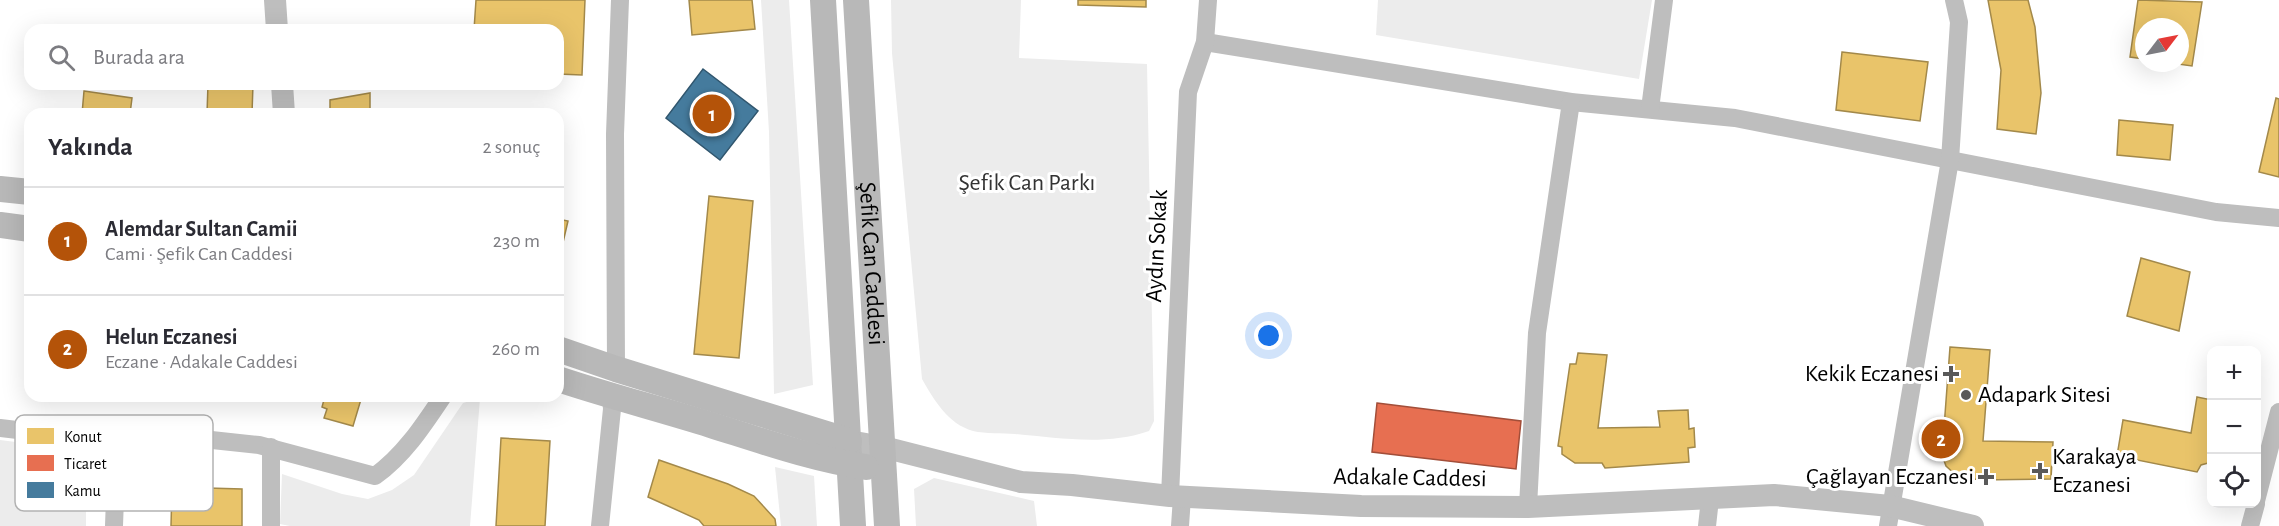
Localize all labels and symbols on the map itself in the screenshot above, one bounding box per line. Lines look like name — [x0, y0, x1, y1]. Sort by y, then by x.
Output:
north arrow — [2135, 18, 2189, 72]
pin: 1 — [692, 92, 732, 136]
park label: Şefik Can Parkı — [959, 171, 1095, 195]
street label: Şefik Can Caddesi — [855, 181, 888, 346]
street label: Aydın Sokak — [1142, 189, 1172, 303]
your location — [1254, 321, 1283, 350]
place label: Kekik Eczanesi — [1805, 362, 1939, 386]
marker: Kekik Eczanesi — [1944, 367, 1958, 381]
place label: Adapark Sitesi — [1978, 383, 2111, 407]
marker: Adapark Sitesi — [1959, 388, 1973, 402]
legend — [15, 415, 213, 511]
pin: 2 — [1922, 416, 1960, 462]
text: Konut — [64, 429, 102, 445]
place label: Karakaya Eczanesi — [2052, 445, 2137, 497]
text: Ticaret — [64, 456, 107, 472]
marker: Karakaya Eczanesi — [2033, 464, 2047, 478]
street label: Adakale Caddesi — [1333, 465, 1487, 491]
place label: Çağlayan Eczanesi — [1806, 465, 1974, 489]
marker: Çağlayan Eczanesi — [1979, 470, 1993, 484]
text: Kamu — [64, 483, 101, 499]

